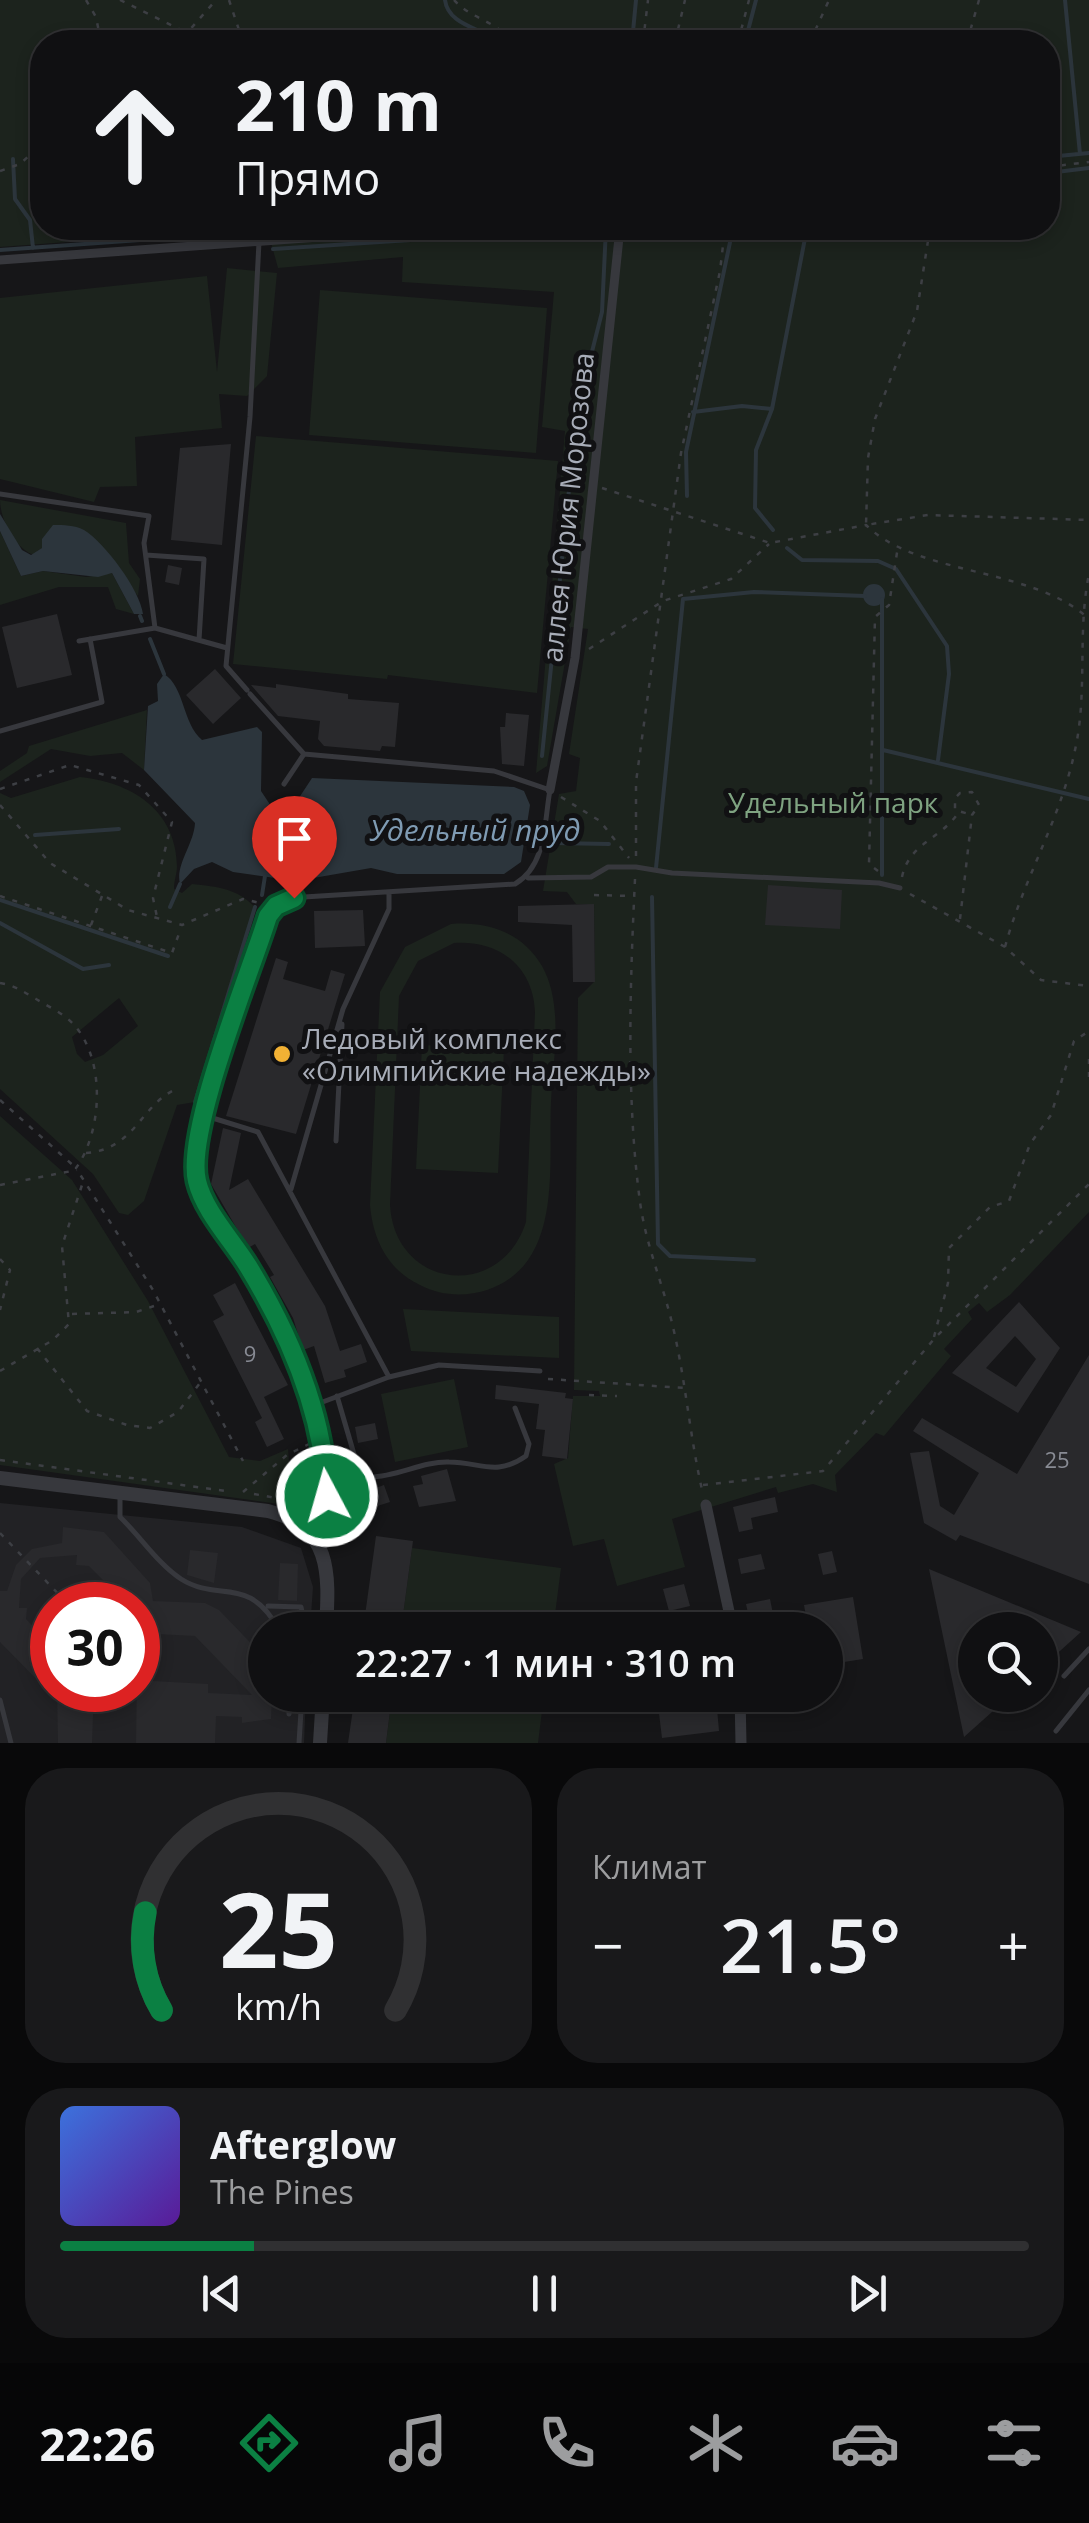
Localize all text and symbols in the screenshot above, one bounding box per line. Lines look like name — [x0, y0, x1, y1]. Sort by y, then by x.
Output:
text: 210 m — [235, 56, 442, 152]
icon: ahead — [70, 70, 200, 200]
text: Прямо — [235, 147, 380, 208]
street label: аллея Юрия Морозова — [532, 350, 602, 664]
park label: Удельный парк — [728, 783, 939, 821]
pin — [252, 796, 337, 899]
water label: Удельный пруд — [369, 809, 580, 850]
icon: arrive — [267, 811, 322, 866]
place label: Ледовый комплекс «Олимпийские надежды» — [302, 1019, 651, 1089]
marker: Ледовый комплекс «Олимпийские надежды» — [271, 1043, 293, 1065]
house number: 9 — [244, 1338, 256, 1368]
position arrow — [275, 1444, 379, 1548]
house number: 25 — [1044, 1444, 1070, 1474]
speed limit sign: 30 — [30, 1582, 160, 1712]
map controls — [958, 1612, 1058, 1712]
button: search — [958, 1612, 1058, 1712]
text: 22:27 · 1 мин · 310 m — [355, 1636, 736, 1688]
text: Климат — [592, 1845, 706, 1888]
text: 25 — [219, 1857, 338, 1998]
text: 21.5° — [720, 1893, 901, 1995]
text: − — [592, 1907, 623, 1982]
text: + — [998, 1907, 1029, 1982]
text: km/h — [235, 1982, 322, 2030]
text: Afterglow — [210, 2118, 396, 2170]
text: The Pines — [210, 2170, 354, 2213]
icon: previous — [194, 2266, 249, 2321]
icon: pause — [517, 2266, 572, 2321]
icon: next — [840, 2266, 895, 2321]
icon: directions — [234, 2408, 304, 2478]
icon: music — [383, 2408, 453, 2478]
icon: phone — [532, 2408, 602, 2478]
icon: climate — [681, 2408, 751, 2478]
icon: car — [830, 2408, 900, 2478]
icon: filters — [979, 2408, 1049, 2478]
text: 22:26 — [40, 2413, 155, 2474]

